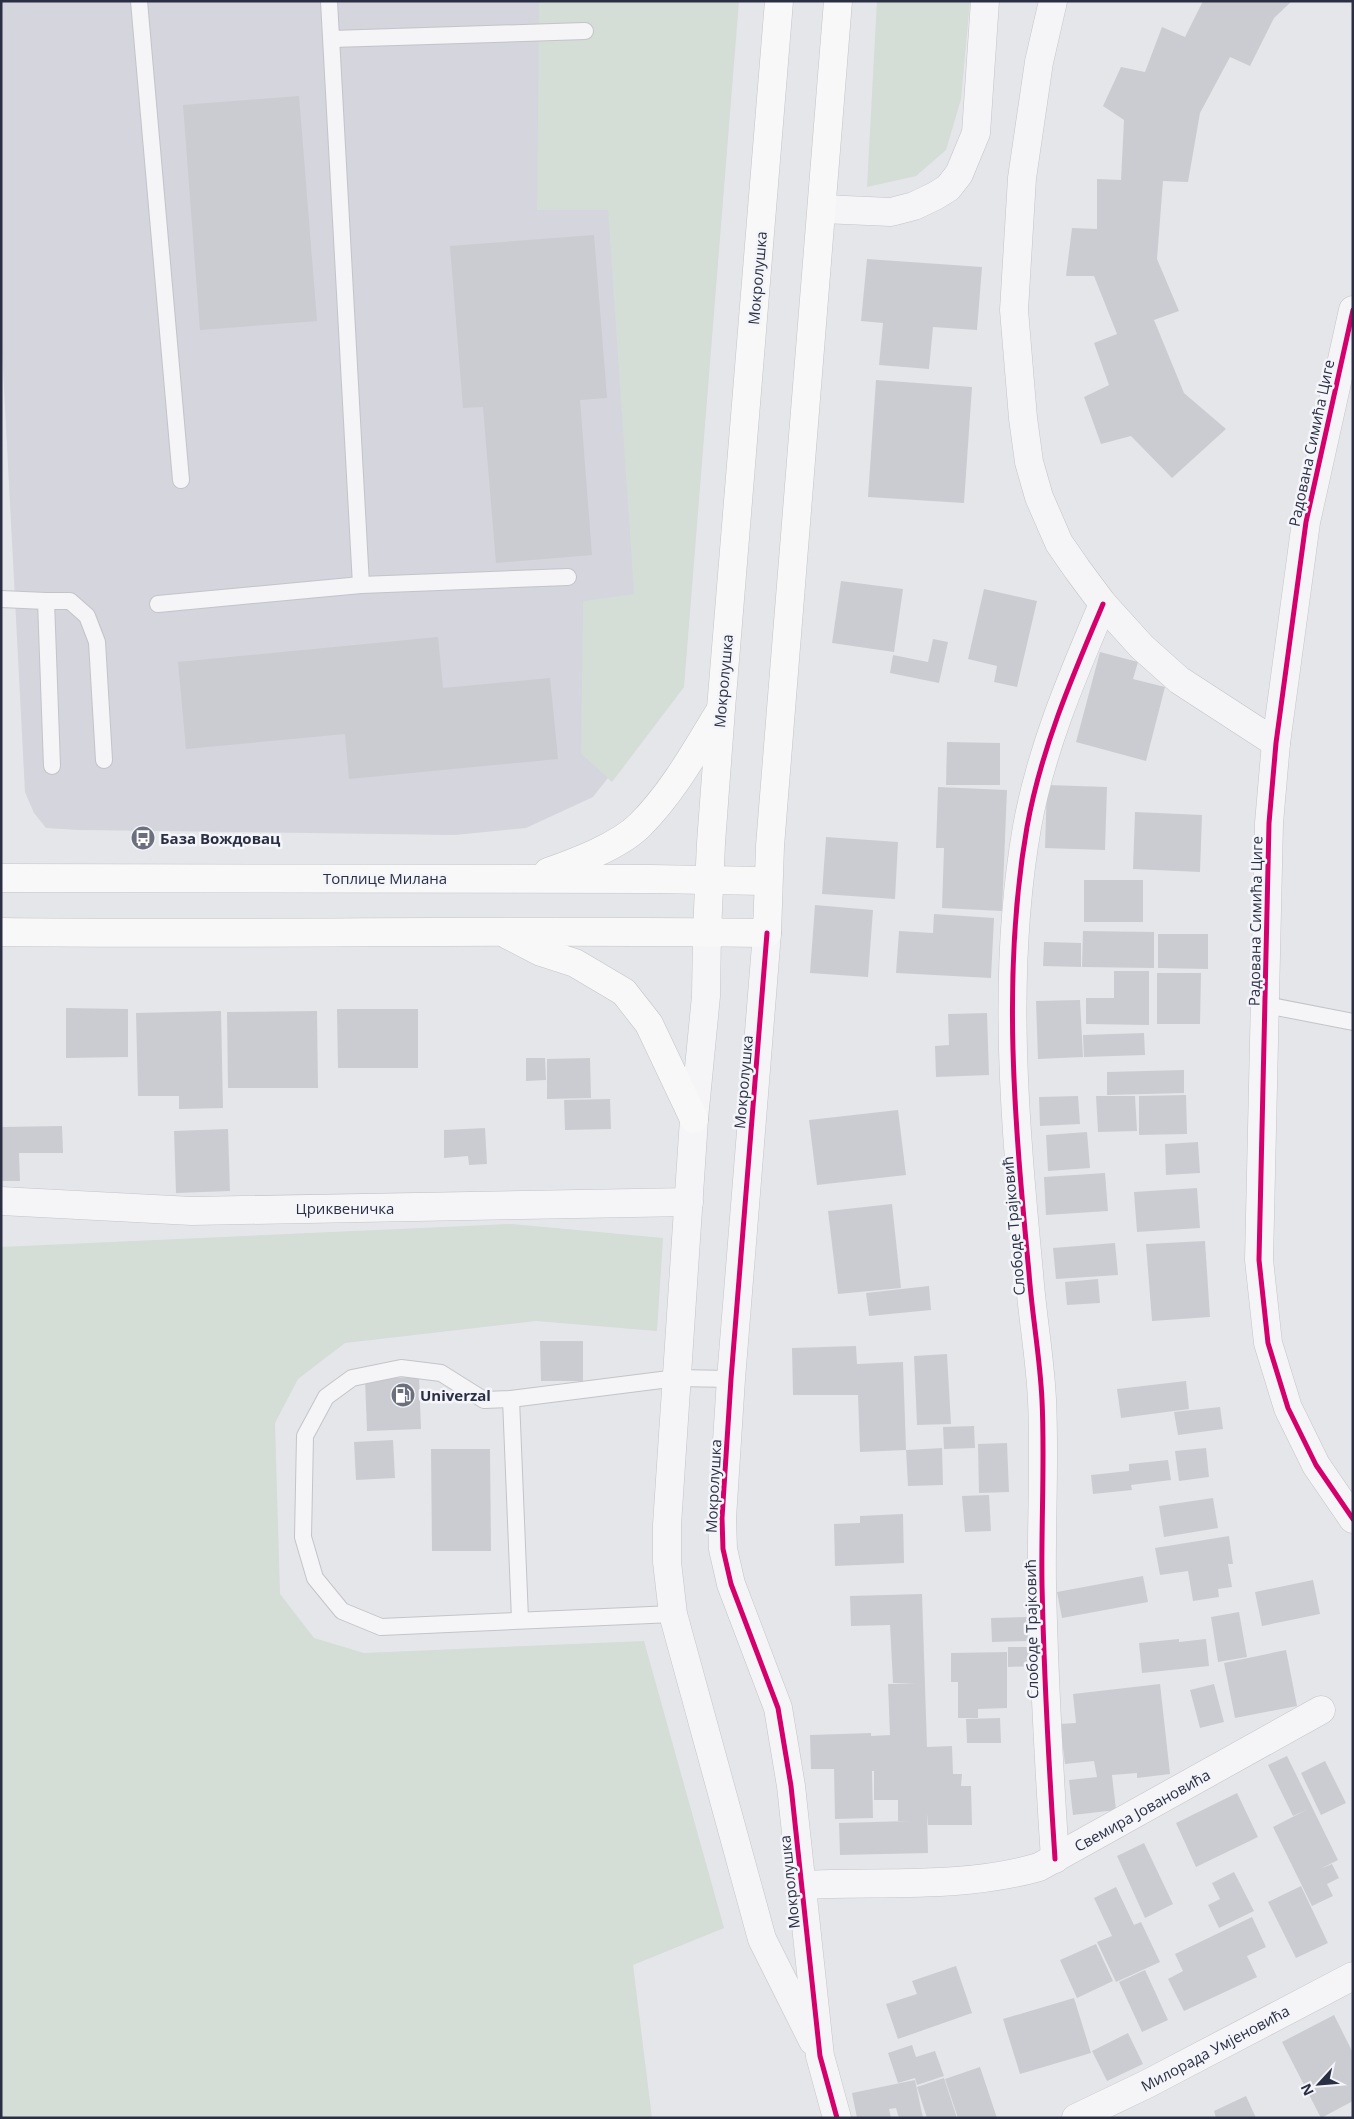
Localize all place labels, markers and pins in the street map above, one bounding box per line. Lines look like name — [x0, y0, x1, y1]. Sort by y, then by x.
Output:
bus stop icon: База Вождовац — [130, 825, 156, 851]
place label: База Вождовац — [160, 828, 281, 848]
fuel station icon: Univerzal — [390, 1382, 416, 1408]
place label: Univerzal — [420, 1385, 491, 1405]

